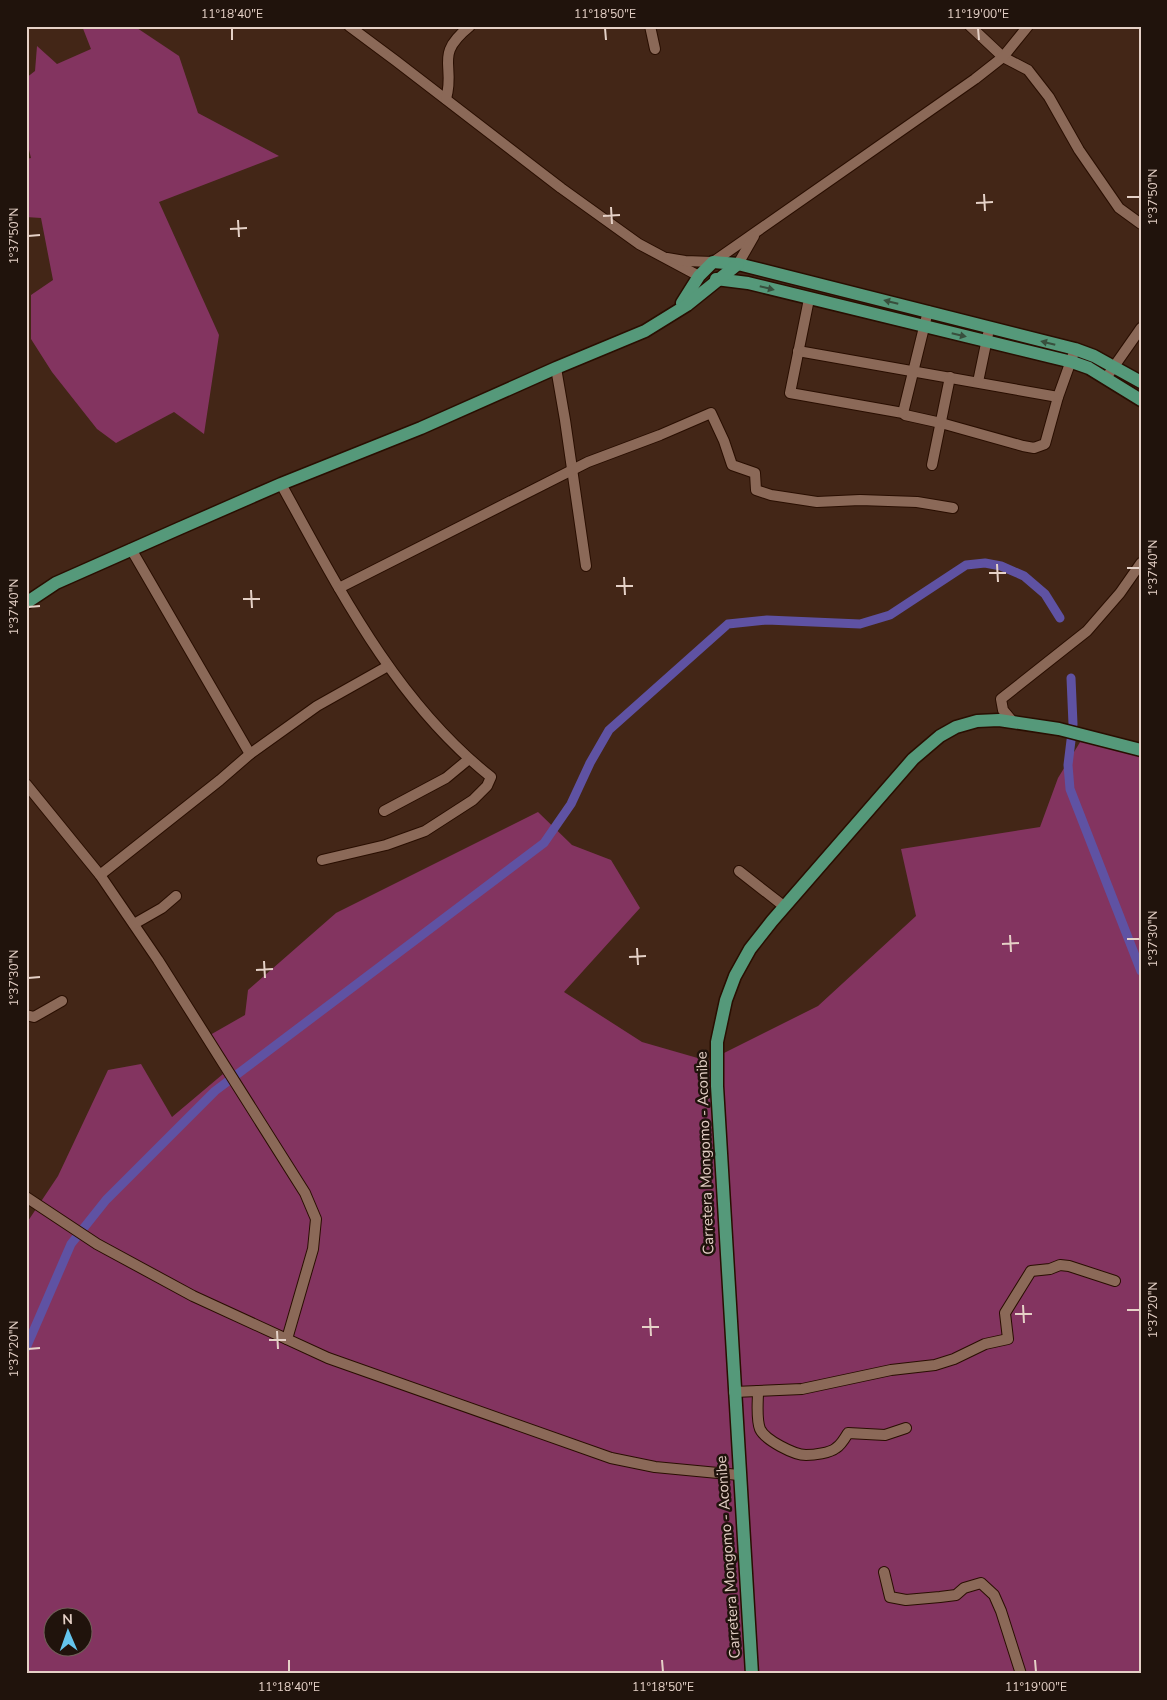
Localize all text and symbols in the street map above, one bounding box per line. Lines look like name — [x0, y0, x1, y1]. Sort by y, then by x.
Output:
text: 11°18'40"E — [201, 6, 263, 22]
text: 11°18'50"E — [574, 6, 636, 22]
text: 11°19'00"E — [947, 6, 1009, 22]
text: 1°37'50"N — [1145, 169, 1161, 225]
text: 1°37'50"N — [6, 208, 22, 264]
one-way arrow — [760, 284, 775, 292]
one-way arrow — [883, 298, 898, 306]
one-way arrow — [951, 331, 966, 339]
one-way arrow — [1041, 339, 1056, 347]
text: 1°37'40"N — [1145, 540, 1161, 596]
text: 1°37'40"N — [6, 579, 22, 635]
text: 1°37'30"N — [1145, 911, 1161, 967]
text: 1°37'30"N — [6, 950, 22, 1006]
street label: Carretera Mongomo - Aconibe — [691, 1051, 719, 1255]
text: 1°37'20"N — [1145, 1282, 1161, 1338]
text: 1°37'20"N — [6, 1321, 22, 1377]
street label: Carretera Mongomo - Aconibe — [711, 1455, 745, 1659]
north arrow — [42, 1608, 92, 1658]
text: N — [62, 1610, 73, 1629]
text: 11°18'40"E — [258, 1679, 320, 1695]
text: 11°18'50"E — [632, 1679, 694, 1695]
text: 11°19'00"E — [1005, 1679, 1067, 1695]

